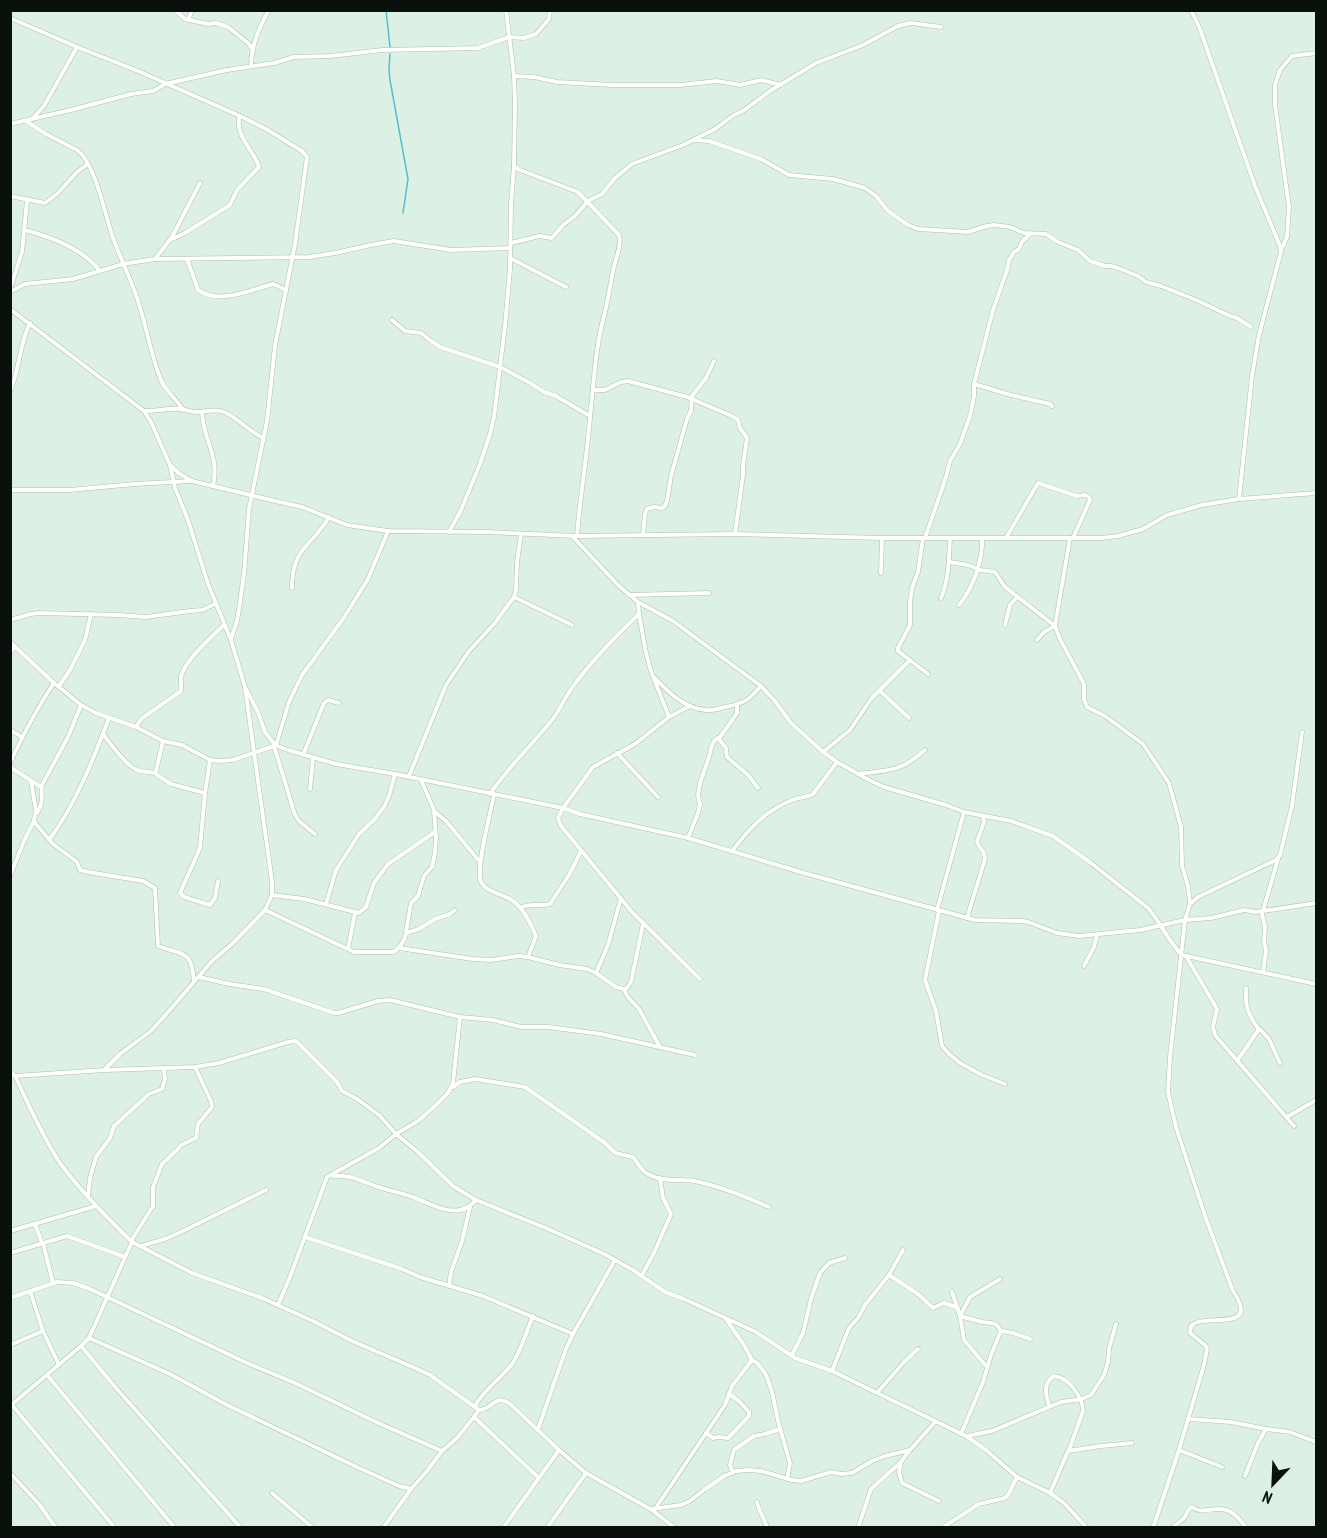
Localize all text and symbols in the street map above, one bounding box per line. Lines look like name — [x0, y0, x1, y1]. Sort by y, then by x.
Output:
north arrow — [1243, 1454, 1303, 1514]
text: N — [1259, 1487, 1275, 1509]

